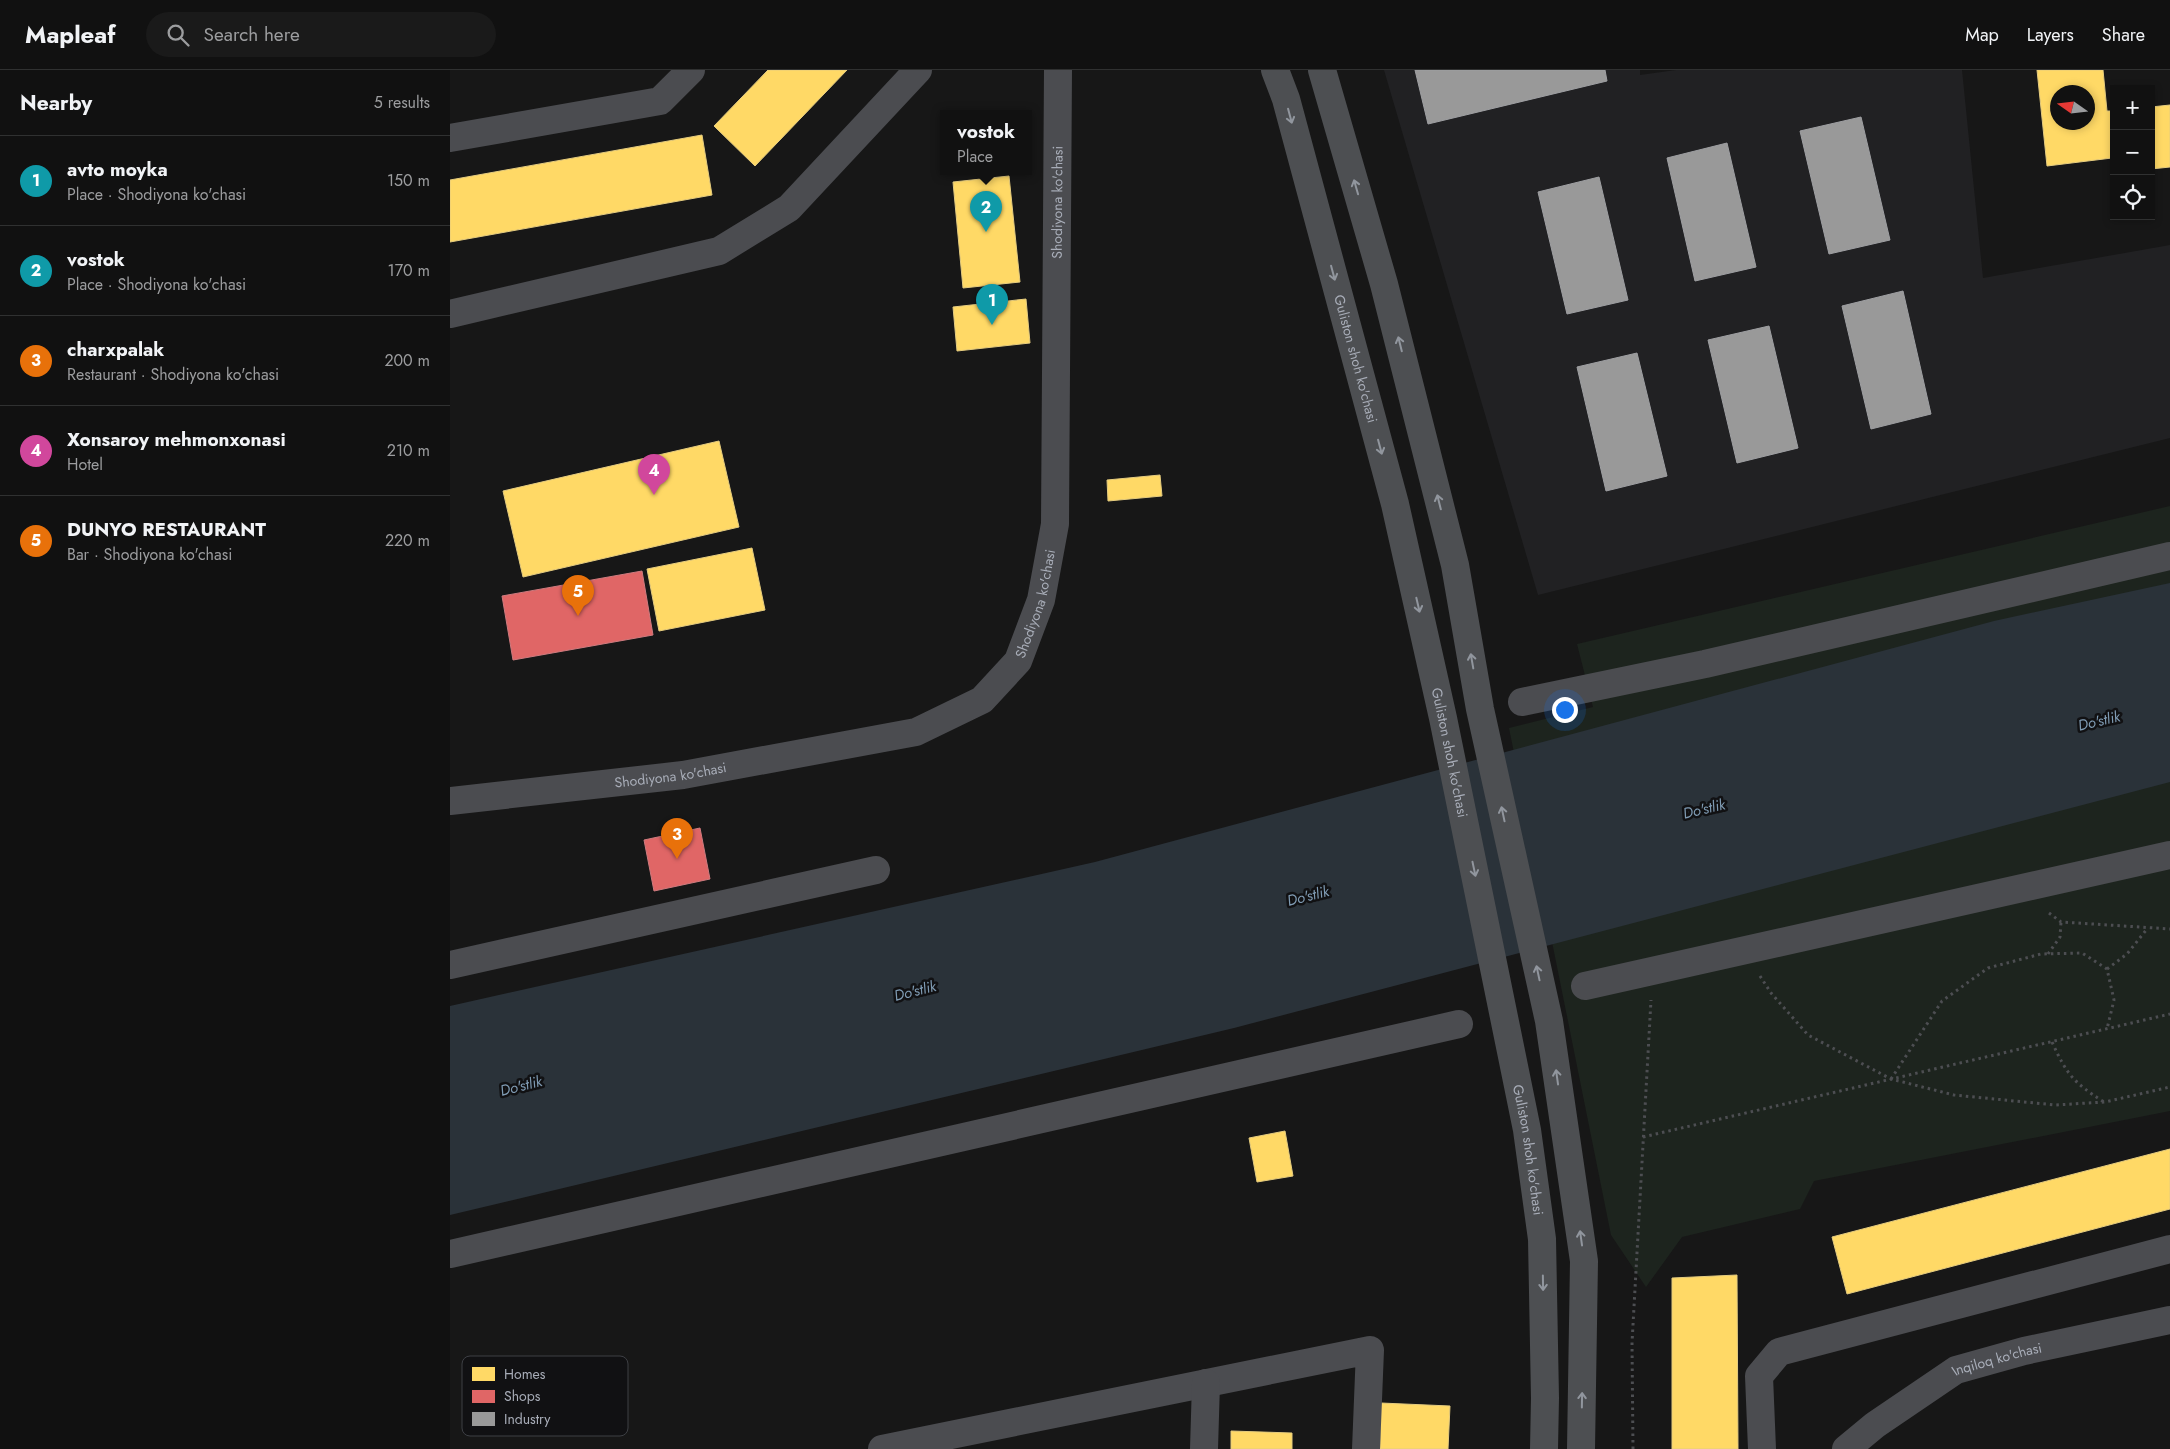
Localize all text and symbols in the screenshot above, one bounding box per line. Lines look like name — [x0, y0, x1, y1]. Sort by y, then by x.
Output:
search box — [146, 12, 496, 57]
text: Mapleaf — [25, 17, 116, 52]
icon: search — [164, 21, 192, 49]
text: Search here — [204, 21, 300, 48]
text: Map — [1965, 22, 1999, 48]
text: Layers — [2027, 22, 2074, 48]
text: Share — [2102, 22, 2145, 48]
north arrow — [2050, 85, 2095, 130]
map controls — [2110, 85, 2155, 220]
button: + — [2110, 85, 2155, 130]
text: Nearby — [20, 88, 92, 118]
text: 5 results — [374, 91, 430, 114]
one-way arrow — [1286, 108, 1296, 124]
popup — [940, 110, 1032, 175]
text: vostok — [957, 118, 1015, 145]
button: − — [2110, 130, 2155, 175]
text: Place — [957, 145, 993, 168]
street label: Shodiyona ko'chasi — [1047, 146, 1067, 259]
text: avto moyka — [67, 156, 168, 183]
text: 1 — [32, 169, 40, 192]
text: 150 m — [387, 169, 430, 192]
button: locate — [2110, 175, 2155, 220]
one-way arrow — [1351, 180, 1361, 196]
text: Place · Shodiyona ko'chasi — [67, 183, 246, 206]
pin: 2 — [970, 191, 1002, 232]
text: vostok — [67, 246, 125, 273]
text: 2 — [31, 259, 41, 282]
text: 170 m — [388, 259, 430, 282]
one-way arrow — [1328, 265, 1338, 281]
text: Place · Shodiyona ko'chasi — [67, 273, 246, 296]
pin: 1 — [976, 284, 1008, 325]
street label: Guliston shoh ko'chasi — [1329, 292, 1383, 425]
text: charxpalak — [67, 336, 164, 363]
one-way arrow — [1394, 336, 1404, 352]
text: 3 — [31, 349, 41, 372]
text: 200 m — [384, 349, 430, 372]
text: Restaurant · Shodiyona ko'chasi — [67, 363, 279, 386]
text: Xonsaroy mehmonxonasi — [67, 426, 286, 453]
one-way arrow — [1375, 438, 1385, 454]
text: 4 — [30, 439, 42, 462]
text: 210 m — [387, 439, 430, 462]
text: Hotel — [67, 453, 103, 476]
pin: 4 — [638, 454, 670, 495]
one-way arrow — [1434, 494, 1443, 510]
text: DUNYO RESTAURANT — [67, 516, 266, 543]
text: 5 — [31, 529, 41, 552]
text: 220 m — [385, 529, 430, 552]
text: Bar · Shodiyona ko'chasi — [67, 543, 232, 566]
street label: Shodiyona ko'chasi — [1010, 548, 1060, 661]
pin: 5 — [562, 575, 594, 616]
one-way arrow — [1414, 596, 1423, 612]
one-way arrow — [1466, 653, 1476, 669]
street label: Guliston shoh ko'chasi — [1426, 686, 1473, 819]
your location — [1552, 697, 1578, 723]
water label: Do'stlik — [2076, 705, 2123, 737]
street label: Shodiyona ko'chasi — [613, 757, 728, 793]
water label: Do'stlik — [1681, 793, 1728, 825]
one-way arrow — [1498, 807, 1507, 823]
pin: 3 — [661, 818, 693, 859]
one-way arrow — [1470, 861, 1480, 877]
water label: Do'stlik — [1285, 880, 1332, 912]
one-way arrow — [1533, 965, 1542, 981]
water label: Do'stlik — [892, 975, 939, 1007]
water label: Do'stlik — [498, 1070, 545, 1102]
one-way arrow — [1552, 1070, 1562, 1086]
street label: Guliston shoh ko'chasi — [1508, 1083, 1549, 1216]
one-way arrow — [1575, 1230, 1585, 1246]
one-way arrow — [1538, 1275, 1547, 1291]
street label: Inqiloq ko'chasi — [1947, 1338, 2044, 1380]
legend — [462, 1356, 628, 1436]
text: Homes — [504, 1364, 546, 1384]
text: Shops — [504, 1386, 541, 1406]
one-way arrow — [1577, 1393, 1587, 1409]
text: Industry — [504, 1409, 551, 1429]

